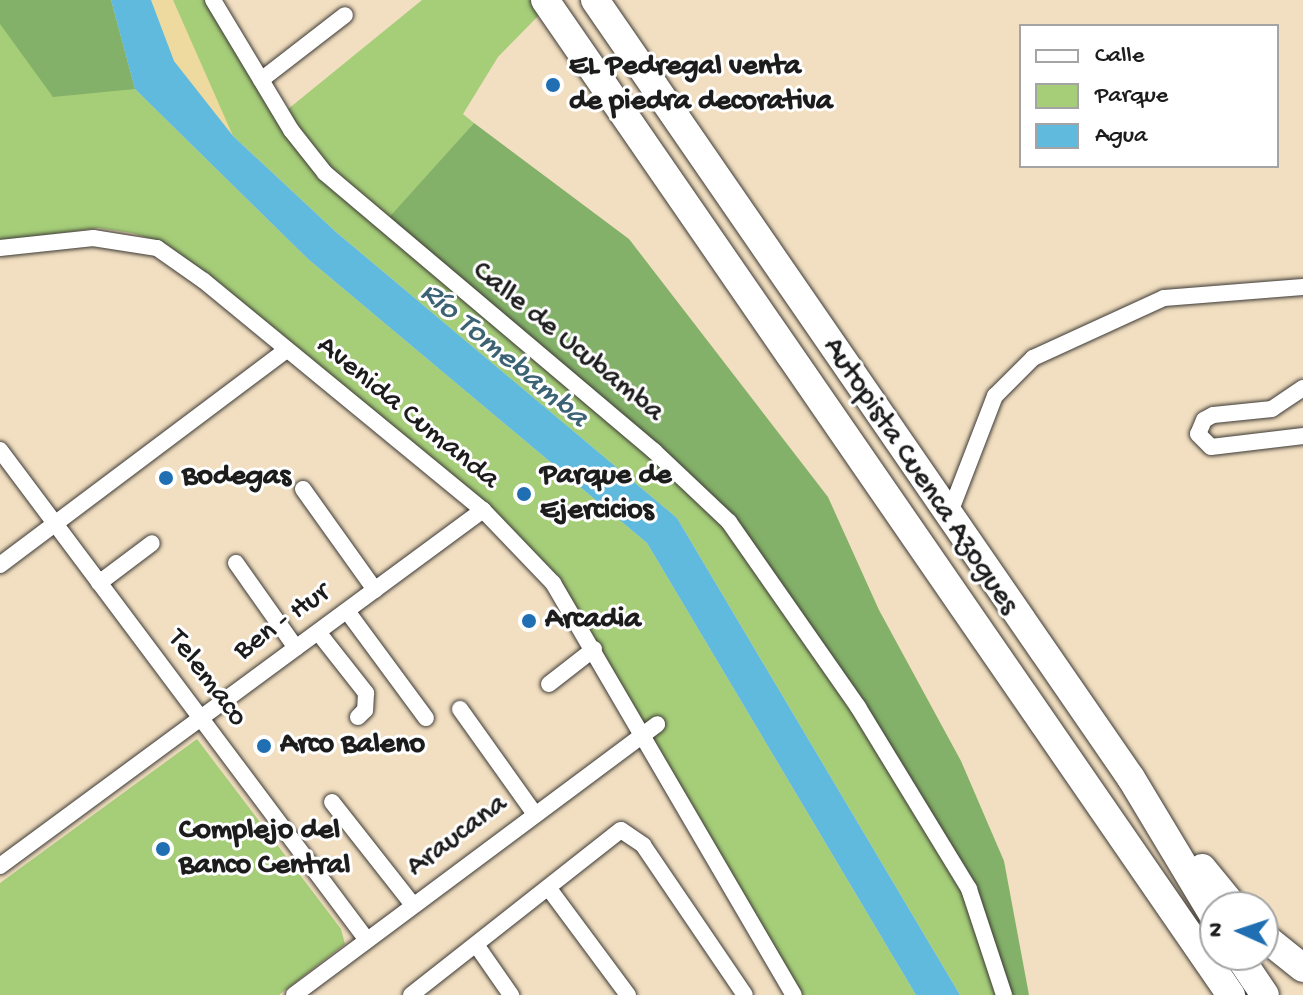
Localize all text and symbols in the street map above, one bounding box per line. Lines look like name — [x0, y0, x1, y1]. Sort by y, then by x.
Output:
legend — [1019, 24, 1279, 168]
text: Calle — [1095, 42, 1144, 71]
place label: EL Pedregal venta de piedra decorativa — [569, 50, 833, 120]
marker: EL Pedregal venta de piedra decorativa — [544, 76, 562, 94]
text: Parque — [1095, 82, 1168, 111]
text: Agua — [1095, 122, 1147, 151]
street label: Calle de Ucubamba — [464, 255, 670, 431]
water label: Río Tomebamba — [411, 274, 595, 438]
street label: Avenida Cumanda — [308, 329, 506, 499]
street label: Autopista Cuenca Azogues — [813, 332, 1025, 622]
place label: Parque de Ejercicios — [540, 459, 671, 530]
place label: Bodegas — [182, 460, 291, 496]
marker: Bodegas — [157, 469, 175, 487]
marker: Parque de Ejercicios — [515, 485, 533, 503]
street label: Ben - Hur — [228, 576, 338, 670]
place label: Arcadia — [545, 603, 641, 639]
marker: Arcadia — [520, 612, 538, 630]
street label: Telemaco — [158, 623, 254, 735]
place label: Arco Baleno — [280, 728, 425, 764]
marker: Arco Baleno — [255, 737, 273, 755]
street label: Araucana — [401, 787, 515, 887]
place label: Complejo del Banco Central — [179, 814, 350, 884]
marker: Complejo del Banco Central — [154, 840, 172, 858]
north arrow — [1199, 891, 1279, 971]
text: N — [1204, 922, 1230, 938]

